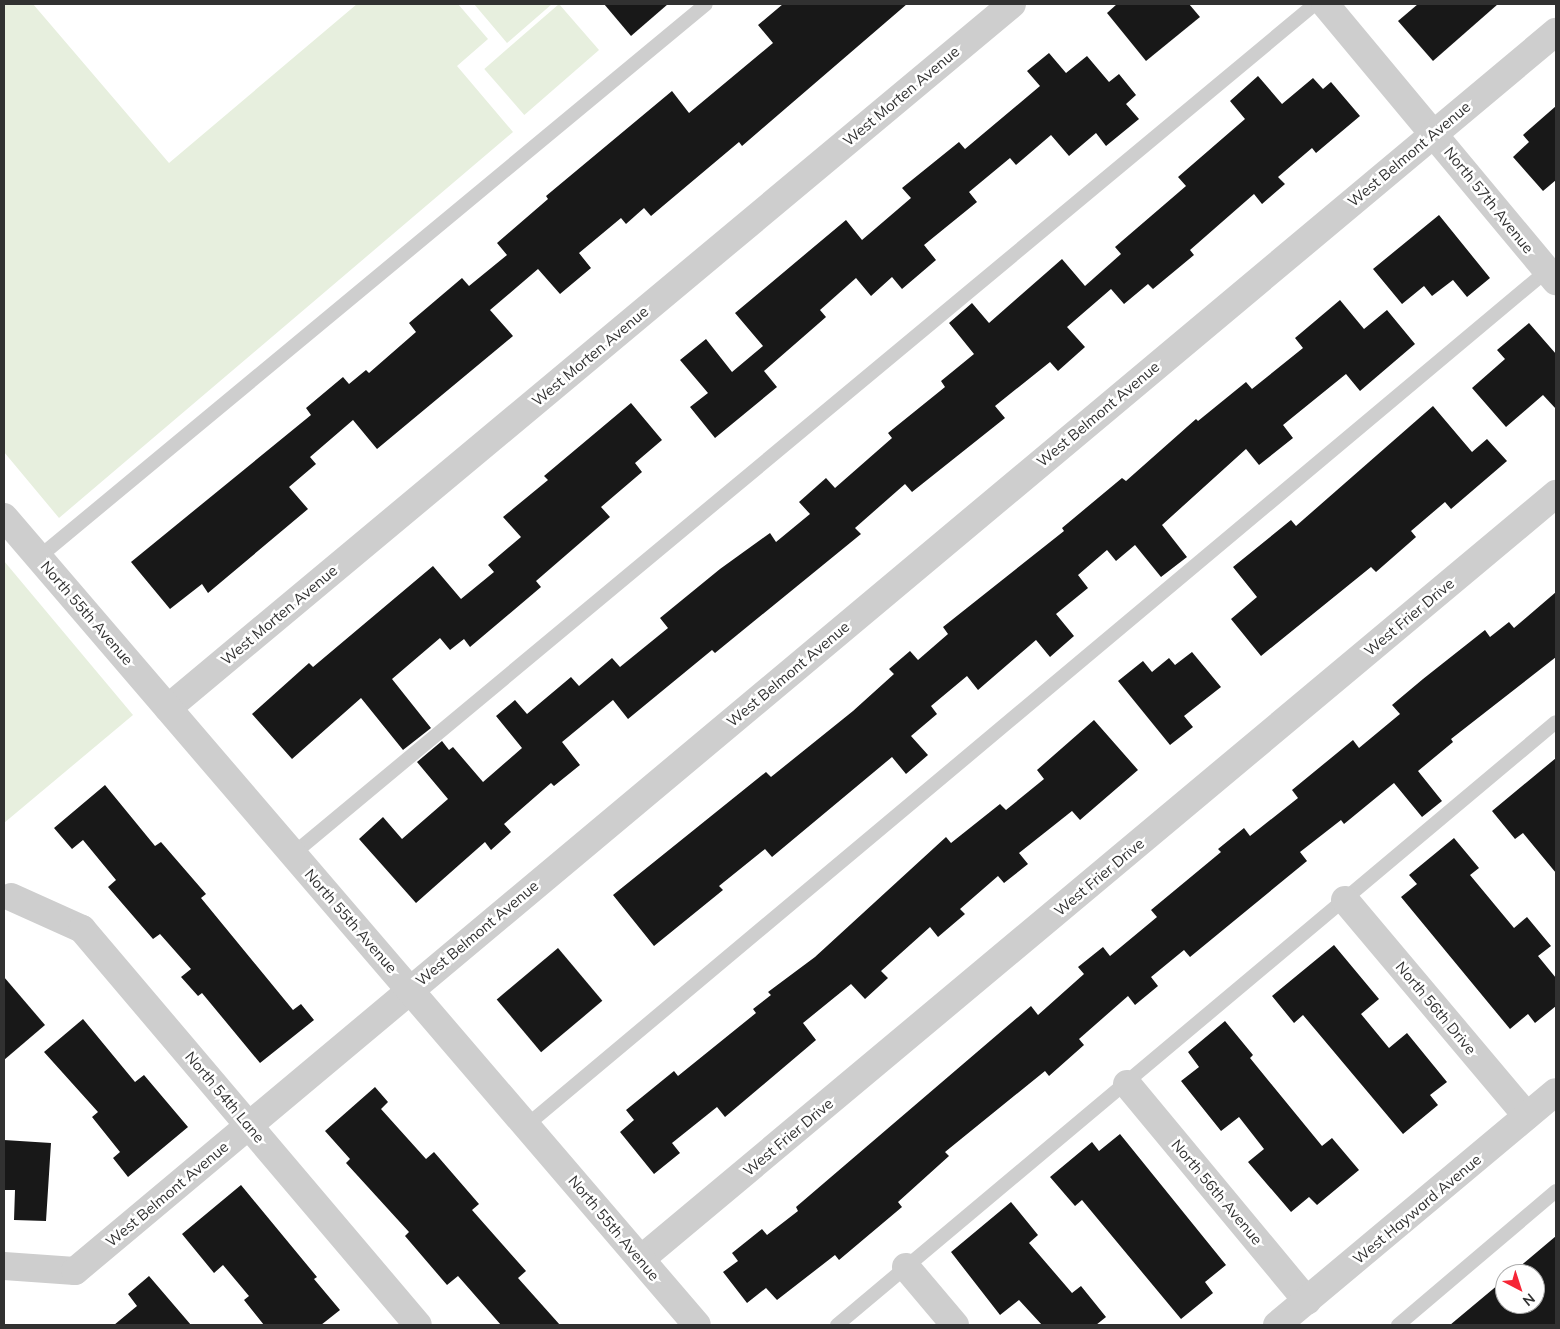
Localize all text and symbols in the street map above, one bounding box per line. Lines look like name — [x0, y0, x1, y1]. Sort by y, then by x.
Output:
street label: West Morten Avenue — [839, 42, 963, 150]
street label: West Belmont Avenue — [1344, 97, 1474, 211]
street label: North 57th Avenue — [1441, 143, 1537, 257]
street label: West Morten Avenue — [528, 302, 652, 410]
street label: West Belmont Avenue — [1033, 357, 1163, 471]
street label: North 55th Avenue — [37, 557, 137, 669]
street label: West Morten Avenue — [217, 561, 341, 669]
street label: West Frier Drive — [1360, 574, 1458, 660]
street label: West Belmont Avenue — [723, 617, 853, 731]
street label: West Frier Drive — [1050, 834, 1148, 920]
street label: North 55th Avenue — [301, 865, 401, 977]
street label: West Belmont Avenue — [412, 876, 542, 990]
street label: North 56th Drive — [1392, 958, 1480, 1058]
street label: North 54th Lane — [182, 1048, 268, 1146]
street label: West Frier Drive — [739, 1094, 837, 1180]
street label: North 56th Avenue — [1168, 1136, 1266, 1248]
street label: West Belmont Avenue — [102, 1137, 232, 1251]
street label: West Hayward Avenue — [1349, 1150, 1485, 1268]
street label: North 55th Avenue — [565, 1172, 663, 1284]
north arrow — [1495, 1264, 1545, 1314]
text: N — [1519, 1289, 1539, 1310]

